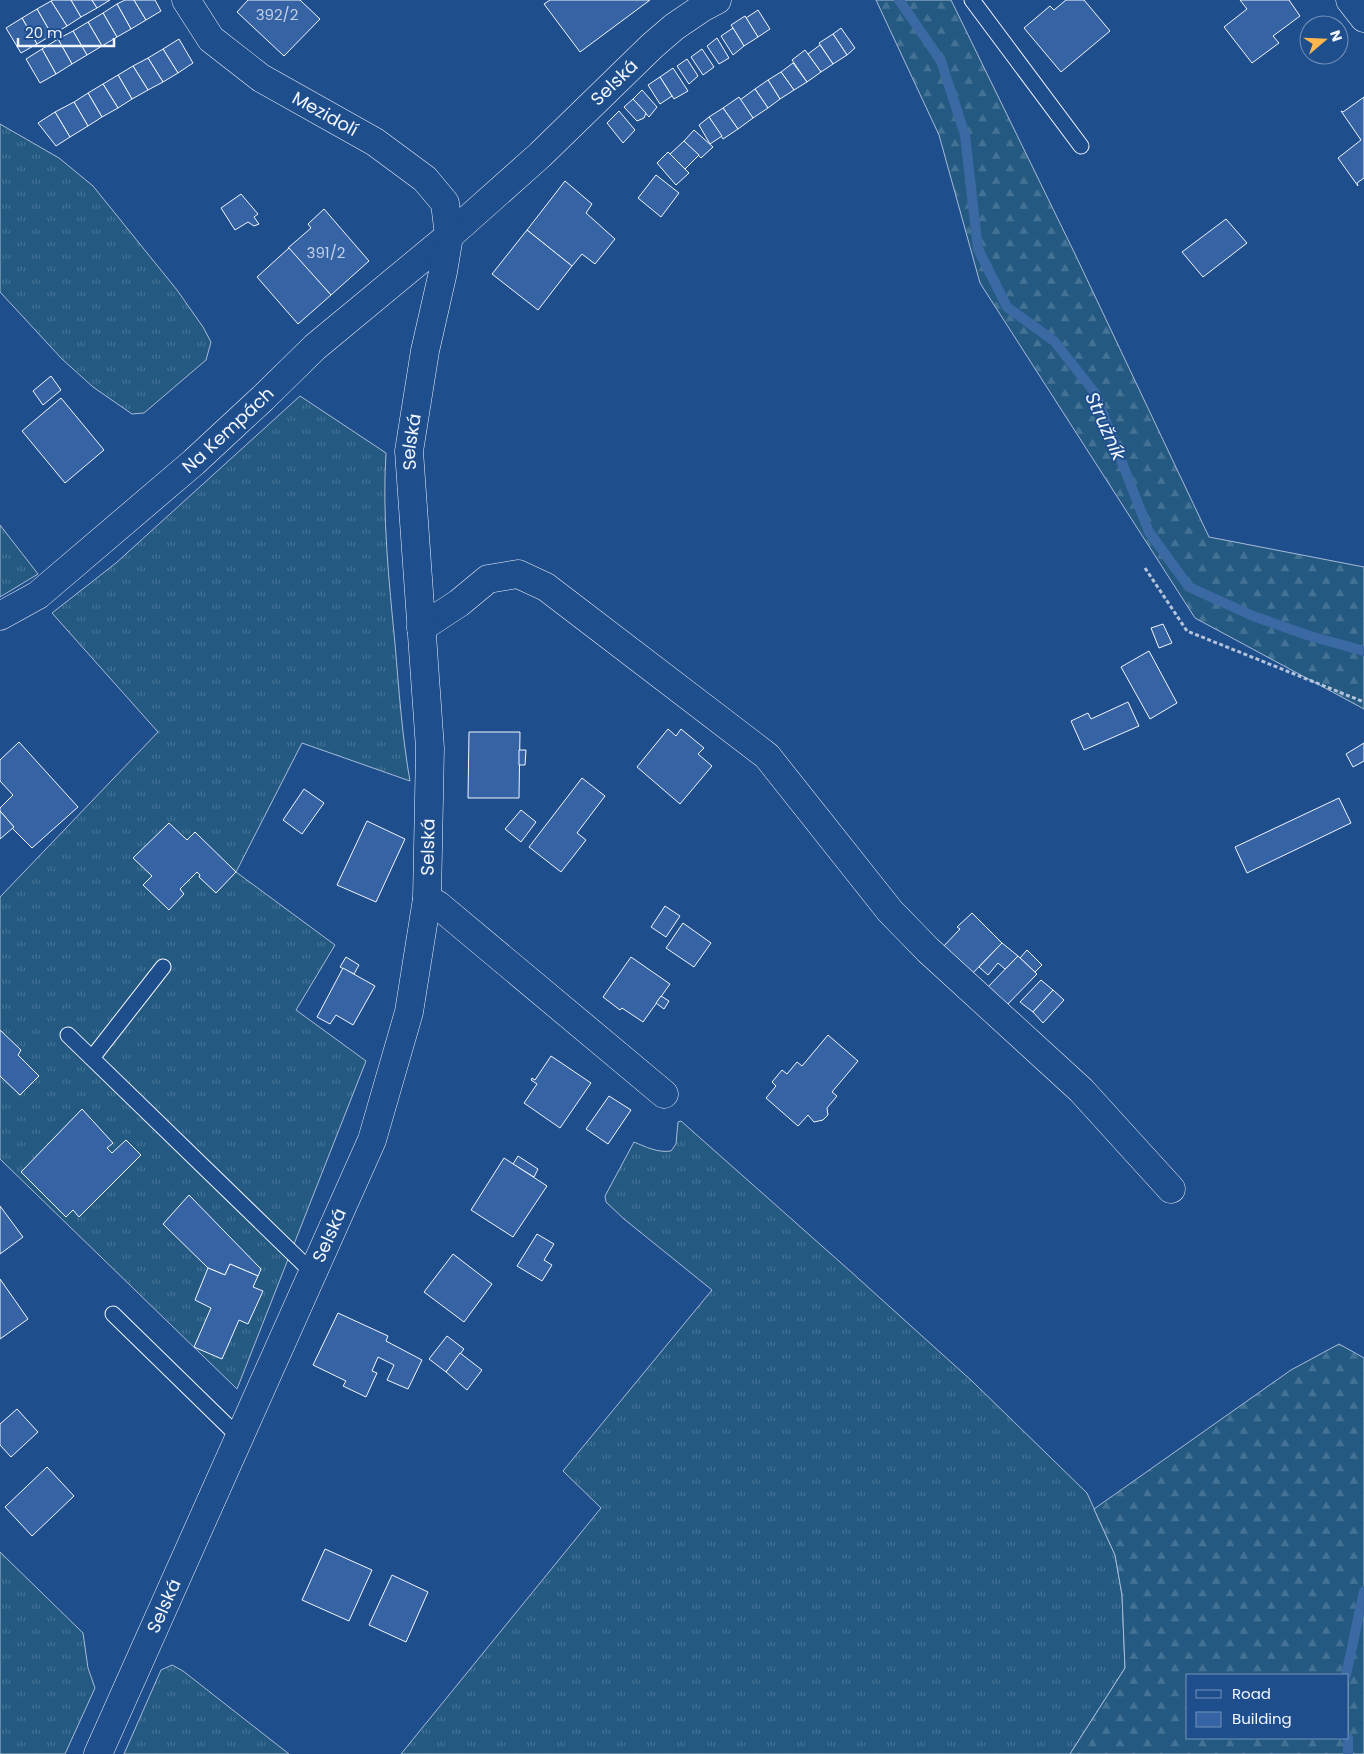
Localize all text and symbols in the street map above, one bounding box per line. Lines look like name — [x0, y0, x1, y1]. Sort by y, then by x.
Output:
house number: 392/2 — [256, 4, 298, 25]
scale bar — [18, 15, 114, 47]
north arrow — [1299, 15, 1349, 65]
text: 20 m — [25, 22, 63, 43]
text: N — [1325, 28, 1347, 44]
street label: Selská — [585, 53, 643, 111]
street label: Mezidolí — [288, 85, 363, 142]
house number: 391/2 — [307, 242, 345, 263]
street label: Na Kempách — [177, 381, 279, 479]
water label: Stružník — [1078, 388, 1133, 466]
street label: Selská — [396, 412, 427, 471]
street label: Selská — [414, 818, 441, 876]
street label: Selská — [306, 1204, 352, 1266]
street label: Selská — [141, 1575, 187, 1637]
legend — [1186, 1674, 1349, 1739]
text: Road — [1232, 1683, 1271, 1704]
text: Building — [1232, 1708, 1292, 1729]

